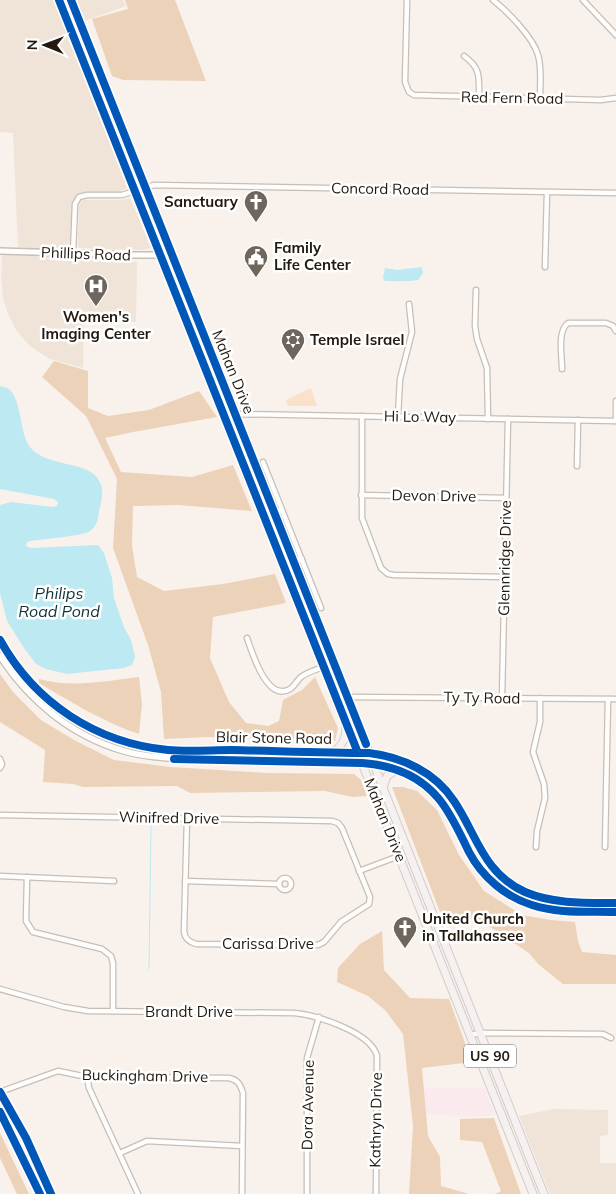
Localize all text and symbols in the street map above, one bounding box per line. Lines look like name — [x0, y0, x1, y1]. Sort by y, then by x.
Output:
north arrow — [20, 20, 70, 70]
text: N — [23, 39, 41, 50]
street label: Red Fern Road — [461, 87, 563, 108]
street label: Concord Road — [331, 178, 429, 199]
church icon: Sanctuary — [243, 189, 269, 223]
place label: Sanctuary — [164, 192, 239, 211]
place label: Family Life Center — [274, 238, 351, 274]
street label: Phillips Road — [41, 242, 131, 265]
public building icon: Family Life Center — [243, 244, 269, 278]
hospital icon: Women's Imaging Center — [83, 273, 109, 307]
place label: Women's Imaging Center — [41, 307, 151, 343]
street label: Mahan Drive — [208, 327, 259, 416]
synagogue icon: Temple Israel — [280, 327, 306, 361]
place label: Temple Israel — [310, 330, 404, 349]
street label: Hi Lo Way — [384, 406, 456, 427]
street label: Devon Drive — [392, 485, 476, 506]
street label: Glennridge Drive — [494, 500, 515, 616]
water label: Philips Road Pond — [18, 583, 100, 621]
street label: Ty Ty Road — [444, 687, 521, 708]
street label: Blair Stone Road — [216, 727, 332, 748]
street label: Mahan Drive — [360, 775, 411, 864]
street label: Winifred Drive — [119, 807, 219, 828]
place label: United Church in Tallahassee — [422, 909, 524, 945]
church icon: United Church in Tallahassee — [392, 915, 418, 949]
street label: Carissa Drive — [222, 934, 314, 953]
street label: Brandt Drive — [145, 1002, 233, 1021]
road number: US 90 — [464, 1044, 516, 1068]
street label: Dora Avenue — [297, 1060, 318, 1150]
street label: Buckingham Drive — [82, 1065, 208, 1086]
street label: Kathryn Drive — [365, 1072, 386, 1168]

